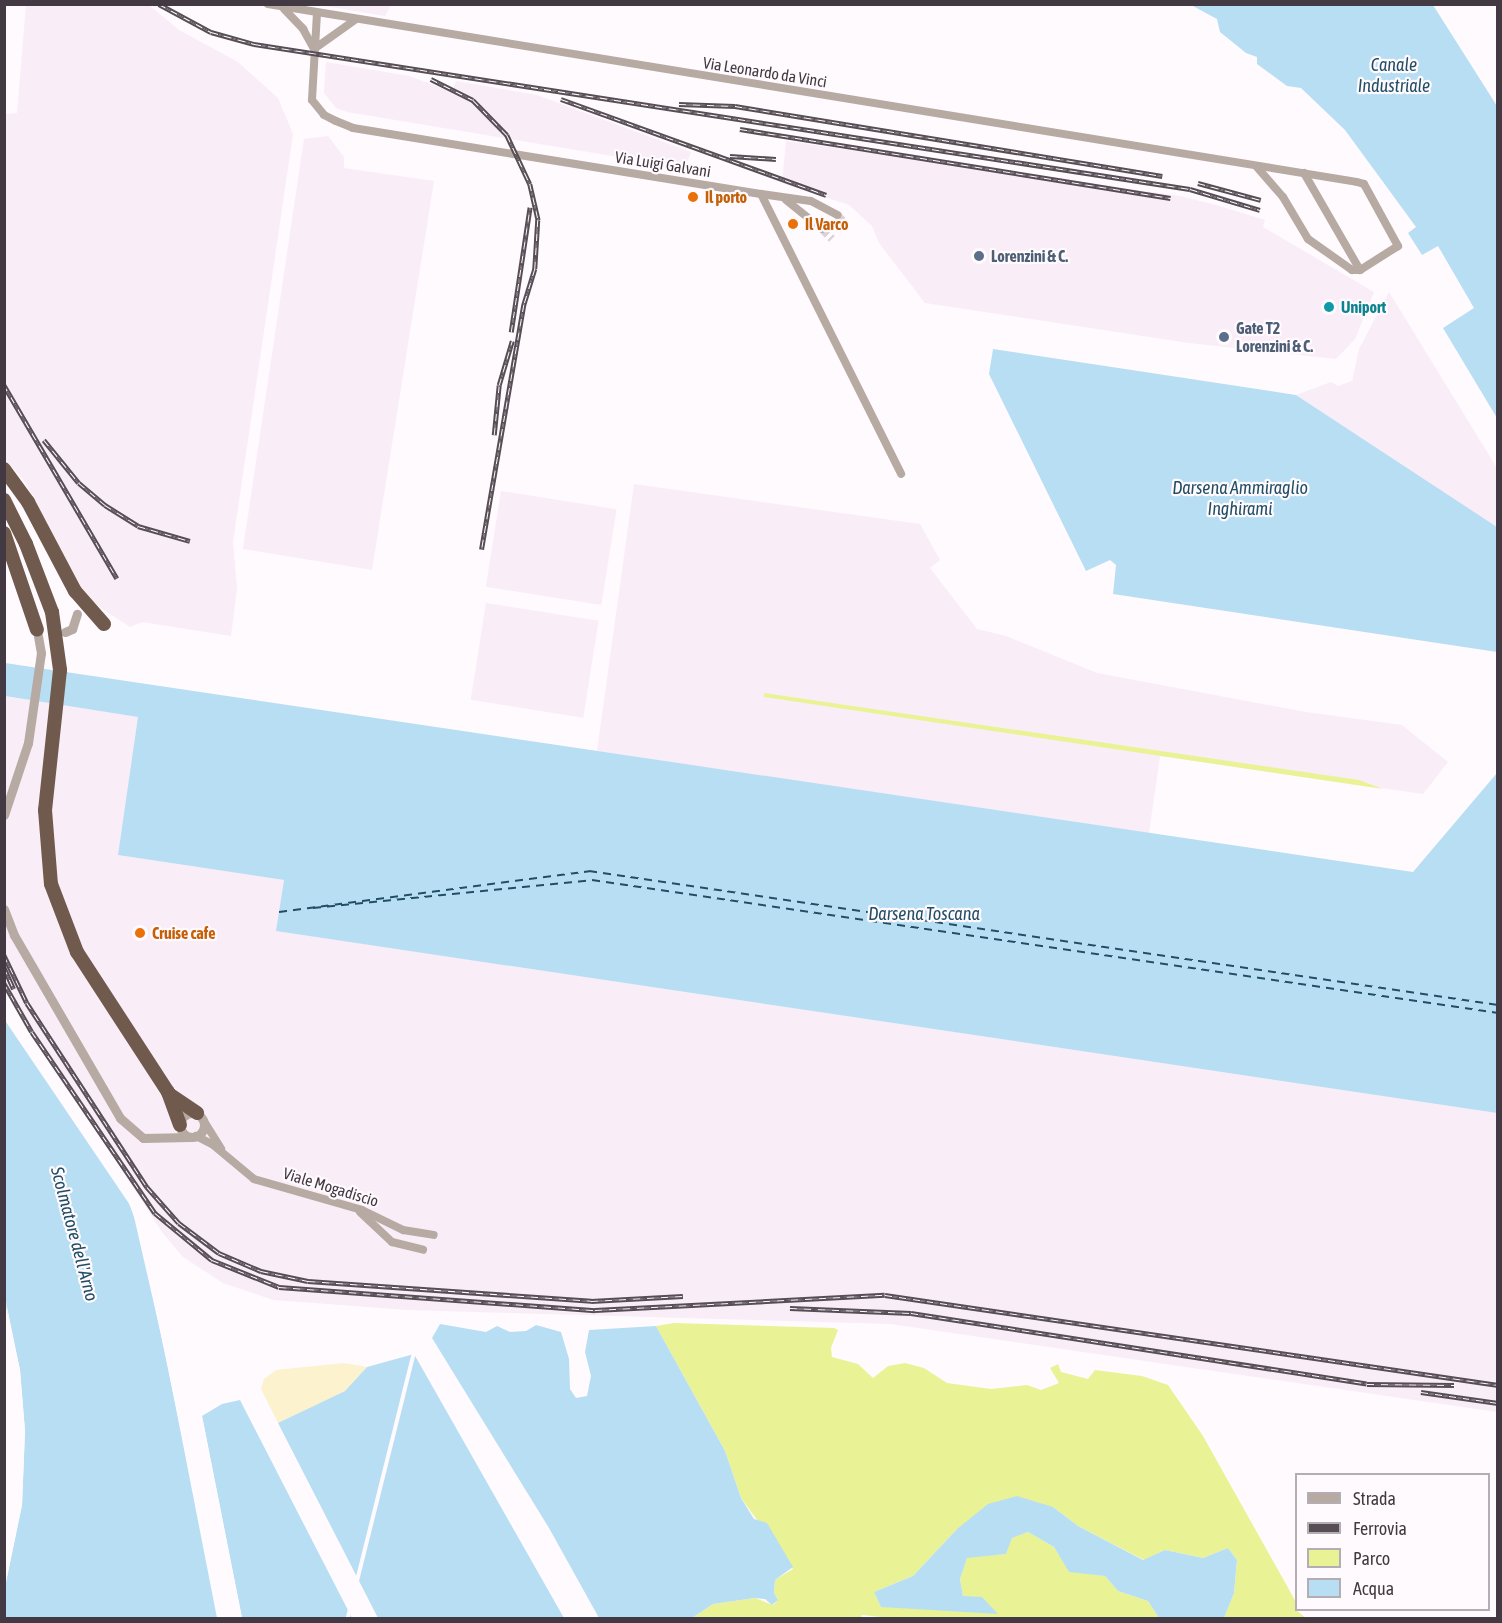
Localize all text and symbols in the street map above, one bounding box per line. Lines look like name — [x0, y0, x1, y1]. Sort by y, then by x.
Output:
street label: Via Leonardo da Vinci — [702, 53, 828, 91]
water label: Canale Industriale — [1358, 55, 1430, 98]
street label: Via Luigi Galvani — [614, 147, 712, 181]
place label: Il porto — [705, 187, 747, 207]
marker: Il porto — [686, 190, 700, 204]
place label: Il Varco — [805, 214, 848, 234]
marker: Il Varco — [786, 217, 800, 231]
place label: Lorenzini & C. — [991, 246, 1068, 266]
marker: Lorenzini & C. — [972, 249, 986, 263]
place label: Uniport — [1341, 297, 1386, 317]
marker: Uniport — [1322, 300, 1336, 314]
place label: Gate T2 Lorenzini & C. — [1236, 318, 1313, 356]
marker: Gate T2 Lorenzini & C. — [1217, 330, 1231, 344]
water label: Darsena Ammiraglio Inghirami — [1172, 478, 1308, 520]
water label: Darsena Toscana — [868, 903, 980, 925]
place label: Cruise cafe — [152, 923, 215, 943]
marker: Cruise cafe — [133, 926, 147, 940]
street label: Viale Mogadiscio — [281, 1163, 381, 1211]
water label: Scolmatore dell'Arno — [46, 1164, 102, 1304]
legend — [1295, 1473, 1490, 1611]
text: Strada — [1353, 1488, 1396, 1509]
text: Ferrovia — [1353, 1518, 1407, 1539]
text: Parco — [1353, 1548, 1390, 1569]
text: Acqua — [1353, 1578, 1394, 1599]

